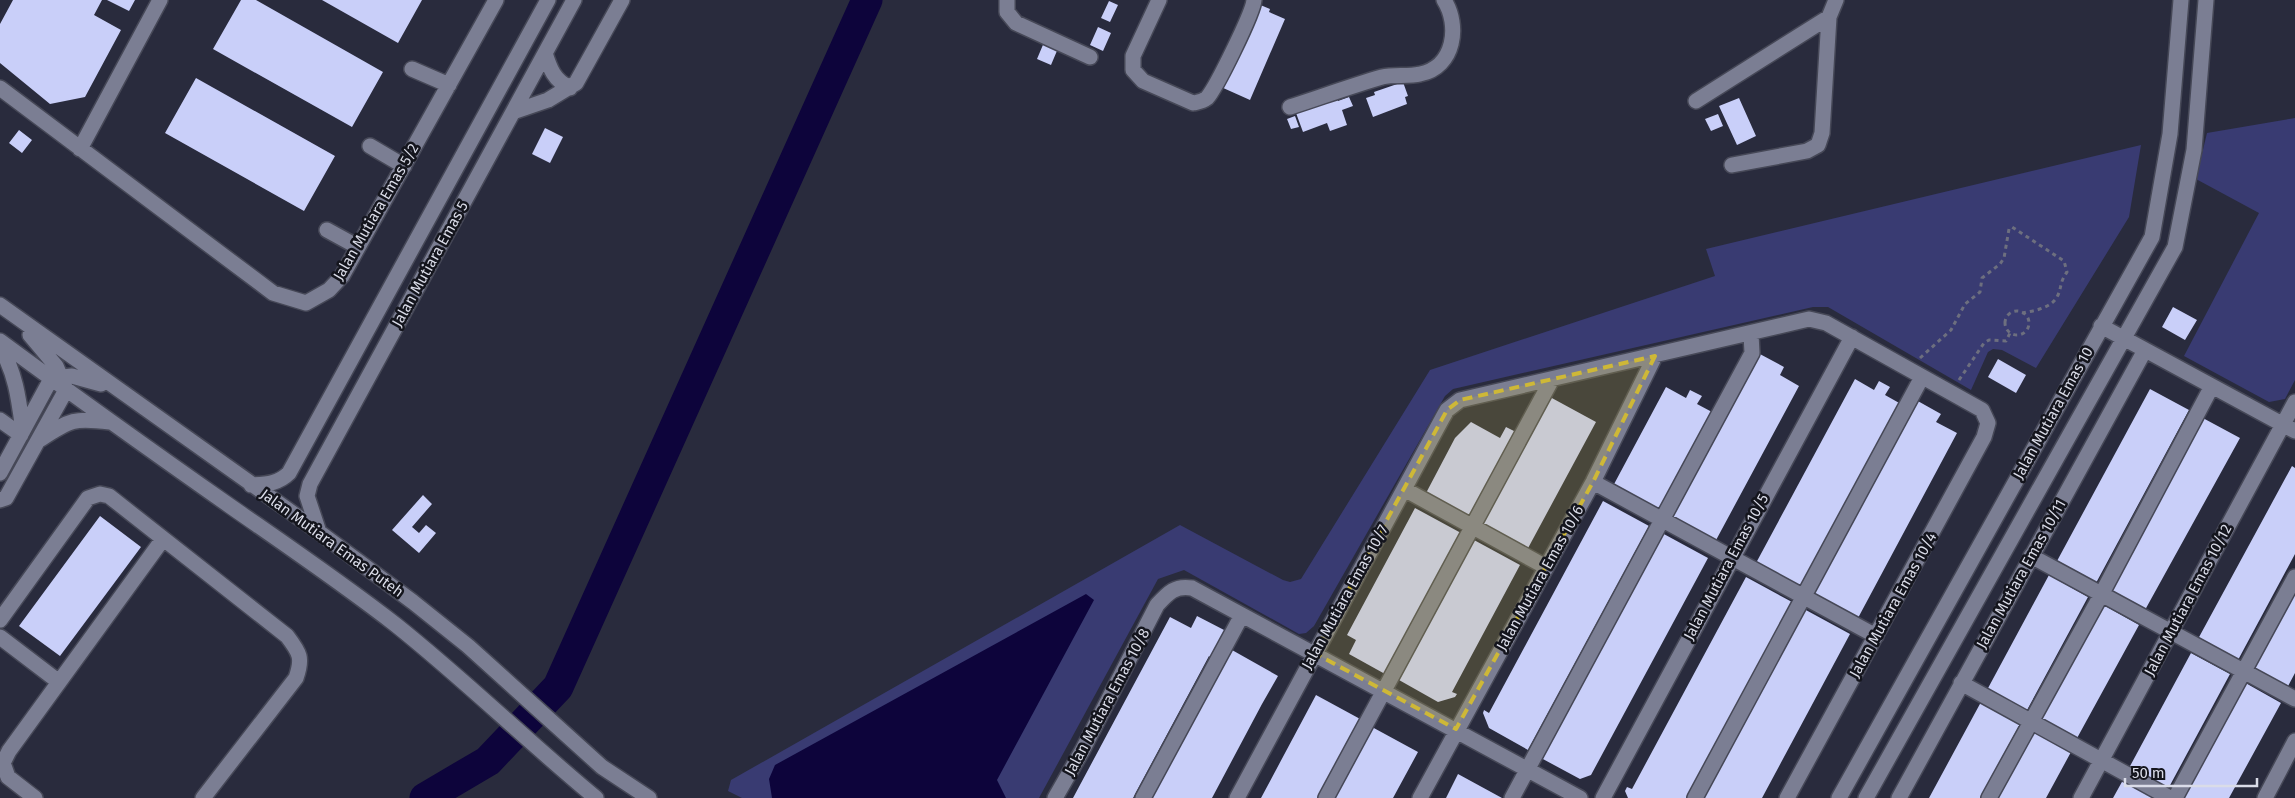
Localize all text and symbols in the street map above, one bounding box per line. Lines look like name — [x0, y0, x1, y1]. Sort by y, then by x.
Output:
street label: Jalan Mutiara Emas 5/2 — [329, 140, 423, 284]
street label: Jalan Mutiara Emas 5 — [388, 198, 472, 330]
street label: Jalan Mutiara Emas 10 — [2009, 344, 2097, 482]
street label: Jalan Mutiara Emas Puteh — [257, 485, 407, 601]
street label: Jalan Mutiara Emas 10/5 — [1680, 491, 1772, 643]
street label: Jalan Mutiara Emas 10/11 — [1972, 496, 2070, 652]
street label: Jalan Mutiara Emas 10/6 — [1493, 502, 1587, 654]
street label: Jalan Mutiara Emas 10/7 — [1298, 521, 1392, 672]
street label: Jalan Mutiara Emas 10/12 — [2140, 521, 2236, 679]
street label: Jalan Mutiara Emas 10/4 — [1846, 529, 1940, 681]
street label: Jalan Mutiara Emas 10/8 — [1061, 625, 1153, 779]
scale bar — [2125, 756, 2258, 788]
text: 50 m — [2132, 764, 2165, 782]

